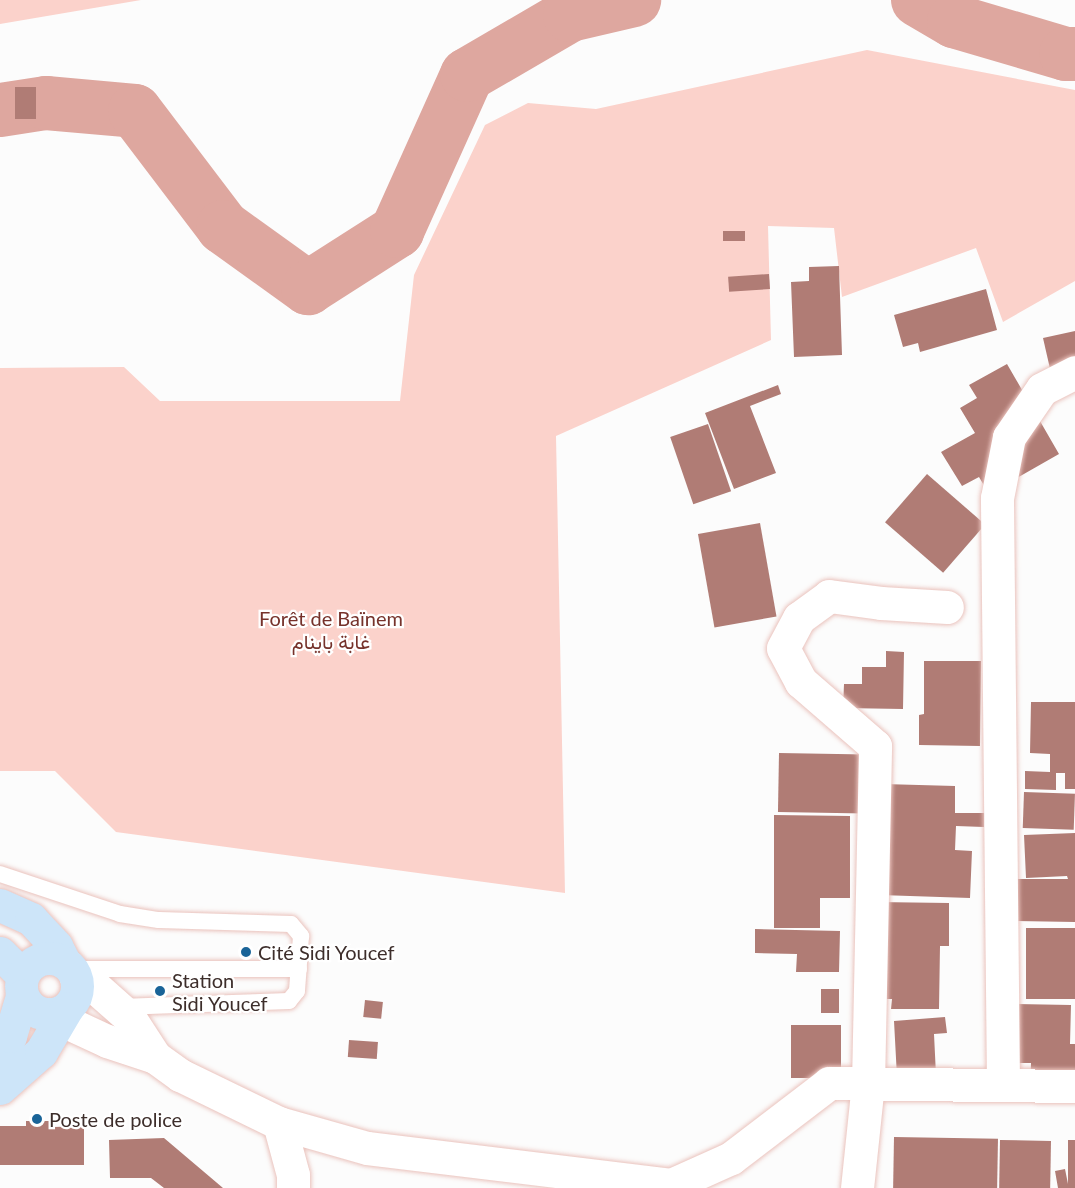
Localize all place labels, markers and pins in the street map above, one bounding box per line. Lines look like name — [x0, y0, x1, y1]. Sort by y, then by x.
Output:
place label: Cité Sidi Youcef — [258, 940, 395, 964]
marker: Cité Sidi Youcef — [239, 945, 253, 959]
place label: Station Sidi Youcef — [172, 968, 268, 1015]
marker: Station Sidi Youcef — [153, 984, 167, 998]
place label: Poste de police — [49, 1107, 182, 1131]
marker: Poste de police — [30, 1112, 44, 1126]

